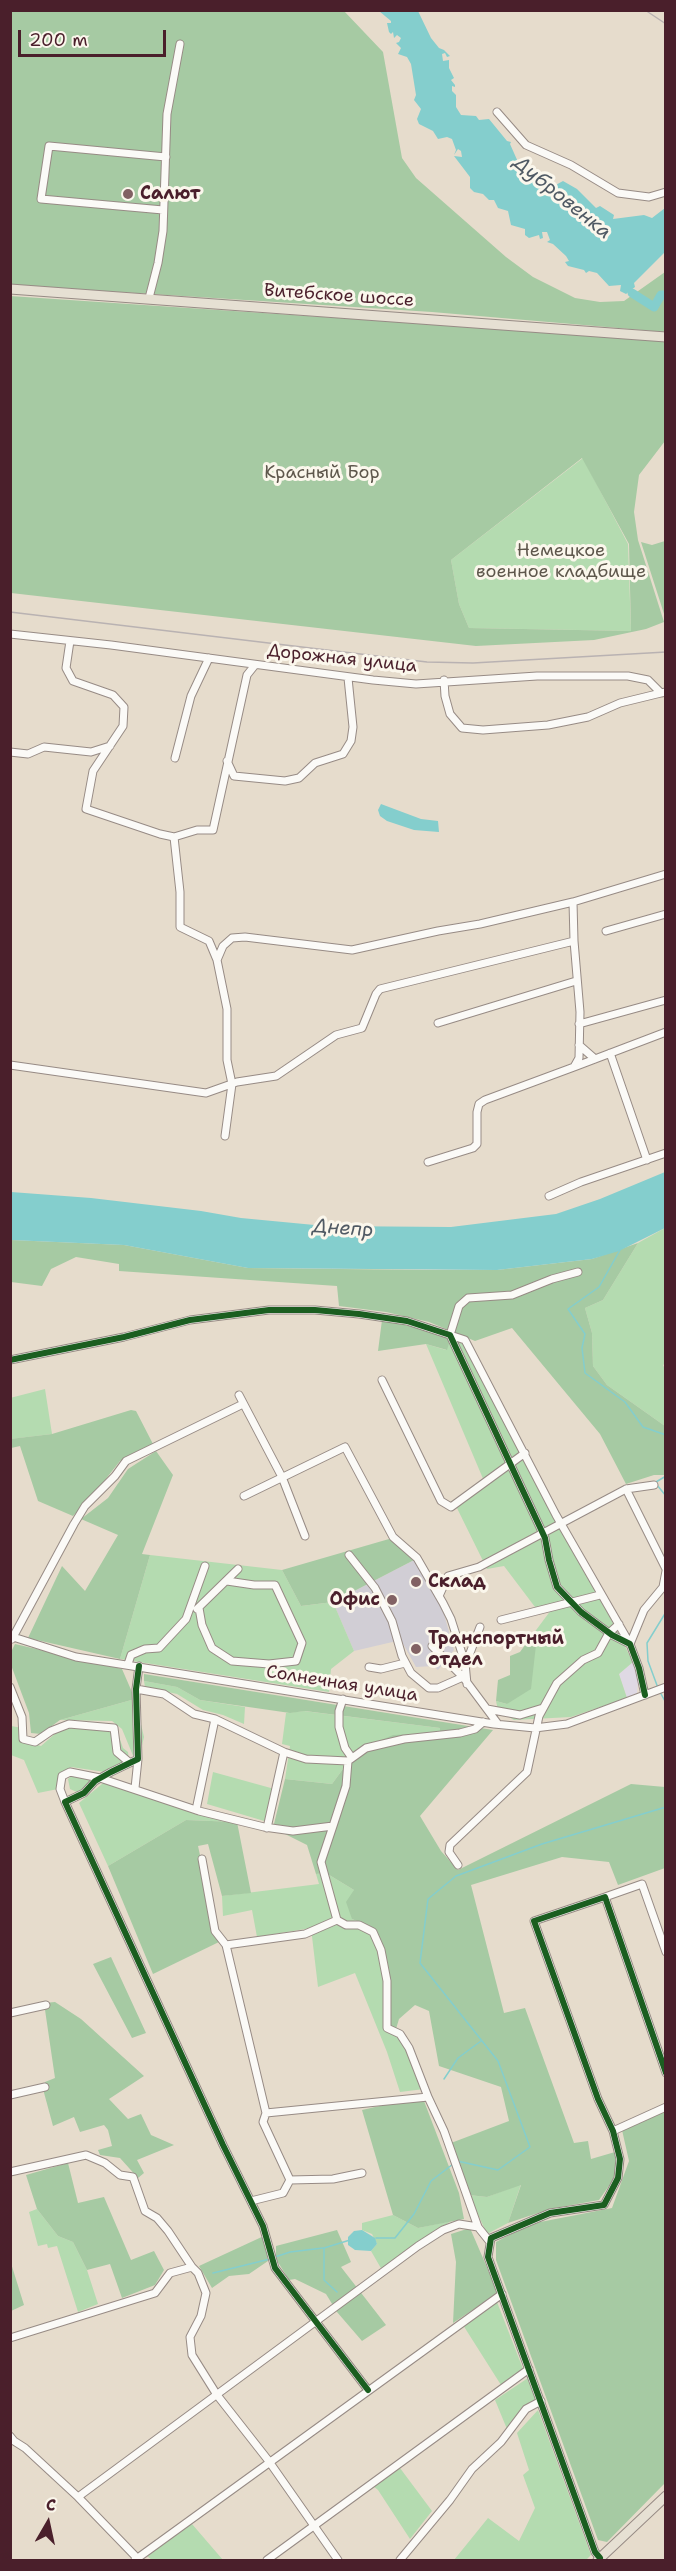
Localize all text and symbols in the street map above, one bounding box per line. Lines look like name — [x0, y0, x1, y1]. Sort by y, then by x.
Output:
scale bar — [21, 18, 170, 56]
text: 200 m — [29, 28, 88, 52]
water label: Дубровенка — [508, 151, 616, 245]
place label: Салют — [140, 183, 201, 205]
marker: Салют — [121, 187, 135, 201]
street label: Витебское шоссе — [263, 280, 415, 312]
park label: Красный Бор — [264, 462, 380, 484]
park label: Немецкое военное кладбище — [476, 540, 646, 582]
street label: Дорожная улица — [266, 640, 418, 678]
water label: Днепр — [312, 1215, 374, 1243]
place label: Склад — [428, 1571, 486, 1593]
marker: Склад — [409, 1575, 423, 1589]
place label: Офис — [330, 1589, 380, 1611]
marker: Офис — [385, 1593, 399, 1607]
place label: Транспортный отдел — [428, 1628, 564, 1670]
marker: Транспортный отдел — [409, 1642, 423, 1656]
street label: Солнечная улица — [265, 1661, 419, 1707]
north arrow — [18, 2493, 78, 2553]
text: С — [44, 2494, 57, 2516]

